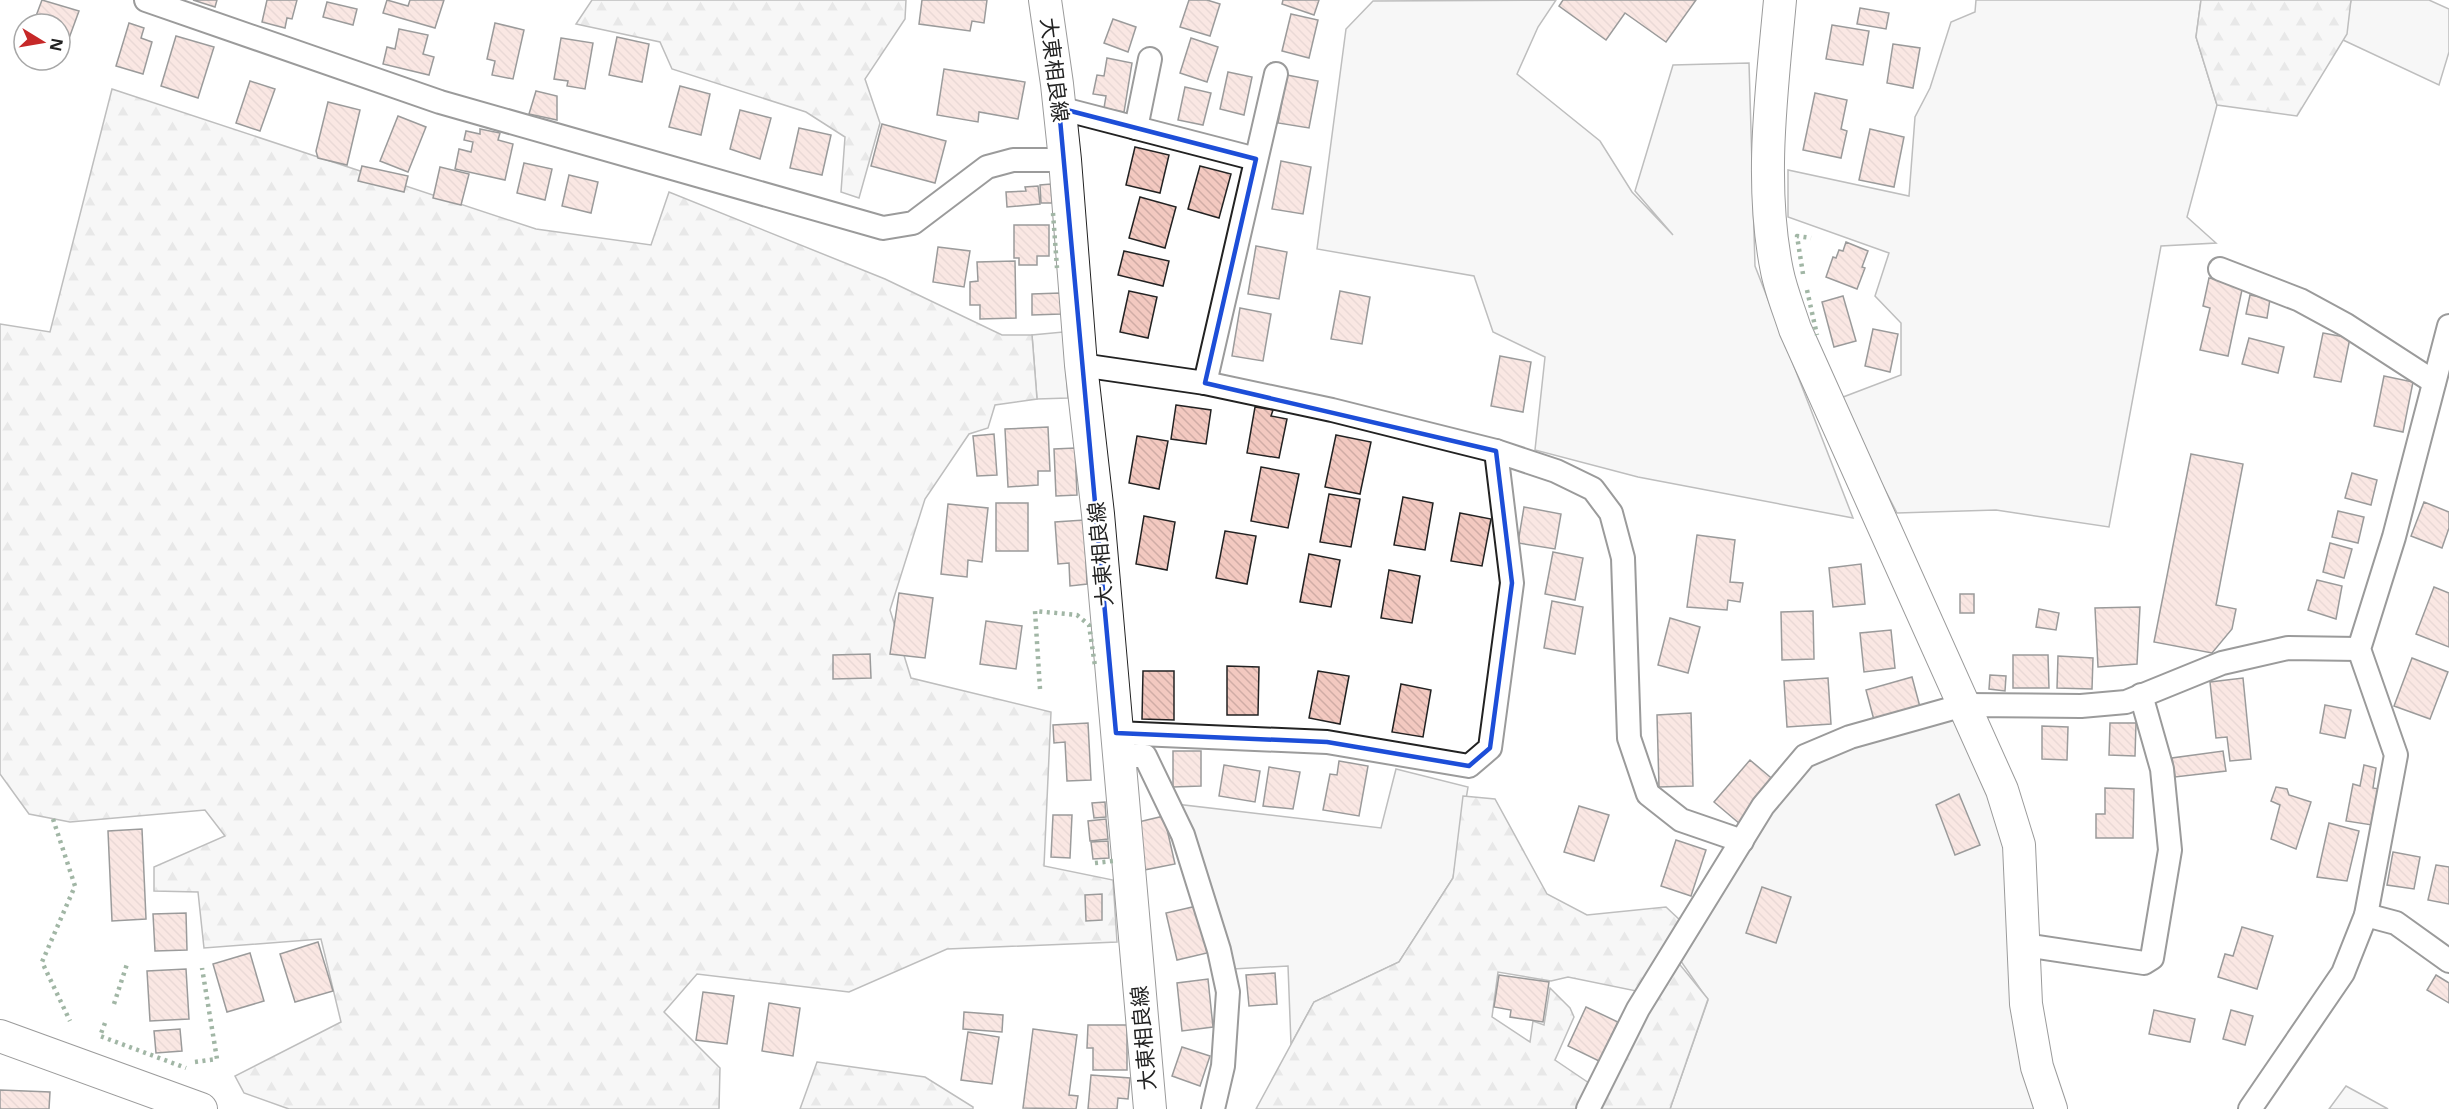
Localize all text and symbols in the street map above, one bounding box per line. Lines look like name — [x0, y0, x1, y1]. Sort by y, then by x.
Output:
north arrow — [12, 12, 72, 72]
street label: 大東相良線 — [1035, 16, 1075, 124]
text: N — [45, 36, 69, 53]
street label: 大東相良線 — [1081, 501, 1119, 608]
street label: 大東相良線 — [1124, 985, 1162, 1092]

